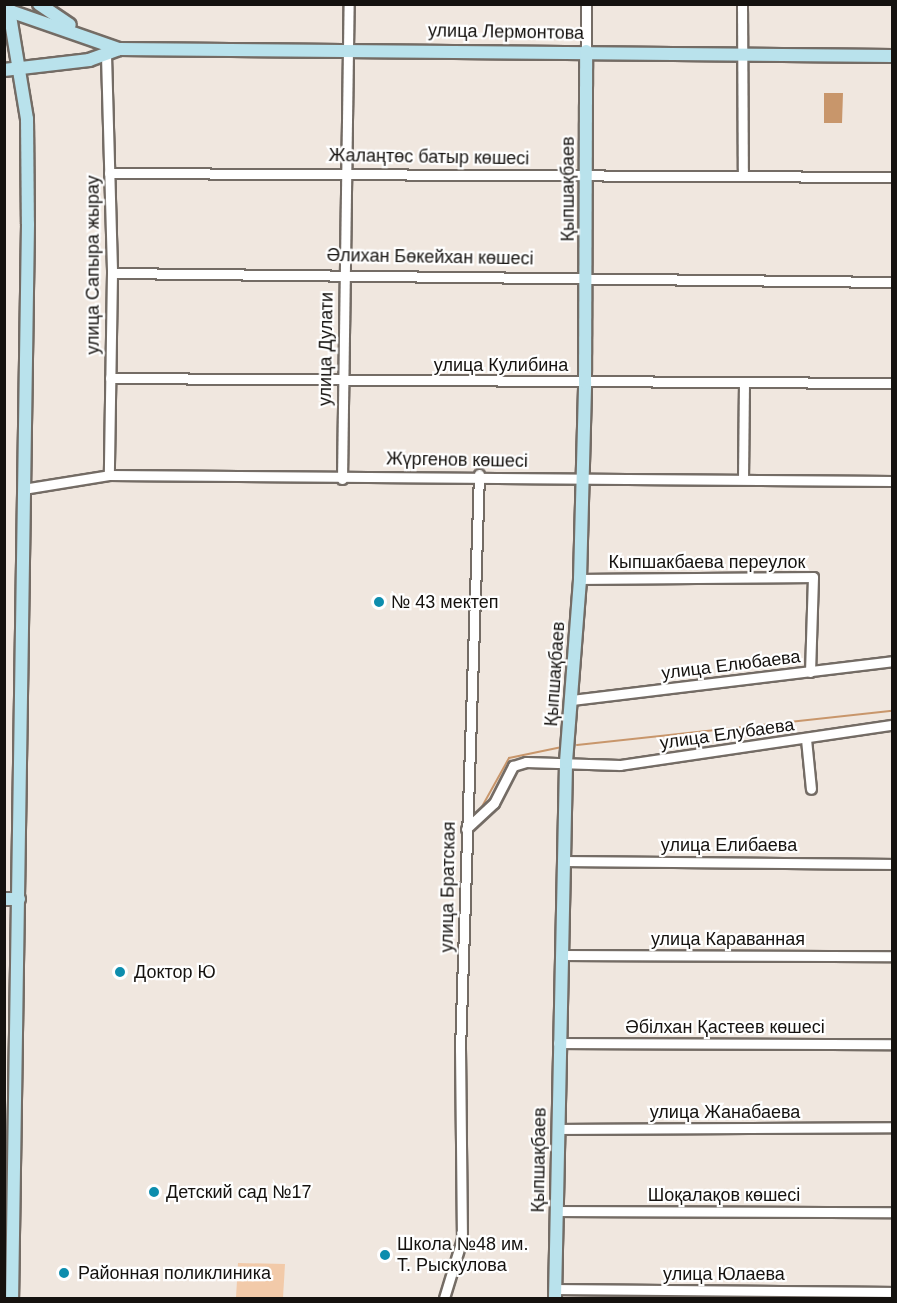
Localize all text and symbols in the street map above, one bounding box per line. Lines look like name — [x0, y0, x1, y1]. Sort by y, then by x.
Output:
street label: улица Лермонтова — [428, 20, 584, 44]
street label: Қыпшақбаев — [557, 137, 579, 241]
street label: Жалаңтөс батыр көшесі — [329, 144, 529, 170]
street label: улица Сапыра жырау — [82, 175, 104, 355]
street label: Әлихан Бөкейхан көшесі — [326, 244, 534, 270]
street label: улица Дулати — [314, 292, 338, 406]
street label: улица Кулибина — [434, 354, 568, 376]
street label: Жүргенов көшесі — [386, 448, 528, 472]
street label: Кыпшакбаева переулок — [609, 551, 805, 573]
place label: № 43 мектеп — [391, 591, 499, 613]
marker: № 43 мектеп — [372, 595, 386, 609]
street label: Қыпшақбаев — [541, 621, 569, 727]
street label: улица Елюбаева — [660, 646, 802, 684]
street label: улица Елубаева — [658, 714, 796, 754]
street label: улица Братская — [436, 821, 460, 953]
street label: улица Елибаева — [661, 834, 797, 856]
street label: улица Караванная — [651, 928, 805, 950]
place label: Доктор Ю — [134, 961, 216, 983]
marker: Доктор Ю — [111, 963, 129, 981]
street label: Әбілхан Қастеев көшесі — [625, 1016, 825, 1038]
street label: улица Жанабаева — [650, 1101, 800, 1123]
street label: Қыпшақбаев — [527, 1107, 551, 1213]
place label: Детский сад №17 — [166, 1181, 311, 1203]
street label: Шоқалақов көшесі — [648, 1184, 800, 1206]
marker: Детский сад №17 — [147, 1185, 161, 1199]
place label: Школа №48 им. Т. Рыскулова — [397, 1234, 528, 1276]
marker: Школа №48 им. Т. Рыскулова — [378, 1248, 392, 1262]
place label: Районная поликлиника — [78, 1262, 271, 1284]
street label: улица Юлаева — [663, 1263, 785, 1285]
marker: Районная поликлиника — [55, 1264, 73, 1282]

